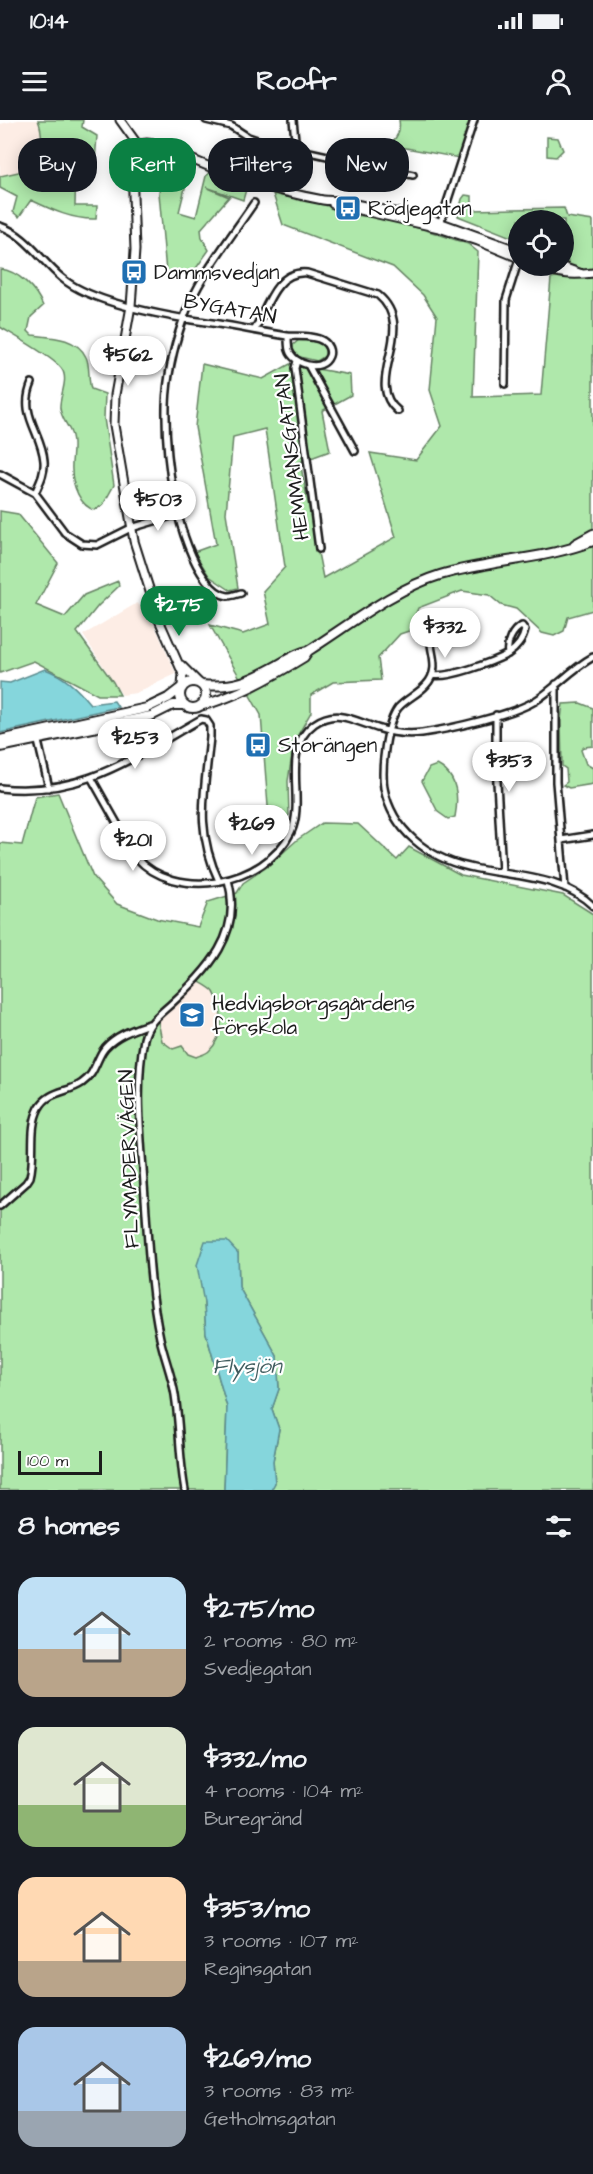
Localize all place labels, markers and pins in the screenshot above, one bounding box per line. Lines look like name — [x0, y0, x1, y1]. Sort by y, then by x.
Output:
bus stop icon: Rödjegatan — [333, 193, 363, 223]
place label: Rödjegatan — [368, 194, 472, 225]
bus stop icon: Dammsvedjan — [119, 257, 149, 287]
place label: Dammsvedjan — [154, 258, 279, 287]
pin: $562 — [92, 336, 164, 387]
pin: $503 — [122, 481, 194, 532]
pin: $275 — [143, 586, 215, 637]
pin: $332 — [409, 608, 481, 659]
pin: $253 — [99, 719, 171, 770]
bus stop icon: Storängen — [243, 730, 273, 760]
place label: Storängen — [278, 731, 377, 762]
pin: $353 — [473, 742, 545, 793]
pin: $269 — [216, 805, 288, 856]
pin: $201 — [97, 821, 169, 872]
place label: Hedvigsborgsgårdens förskola — [212, 989, 415, 1042]
school or university icon: Hedvigsborgsgårdens förskola — [177, 1000, 207, 1030]

